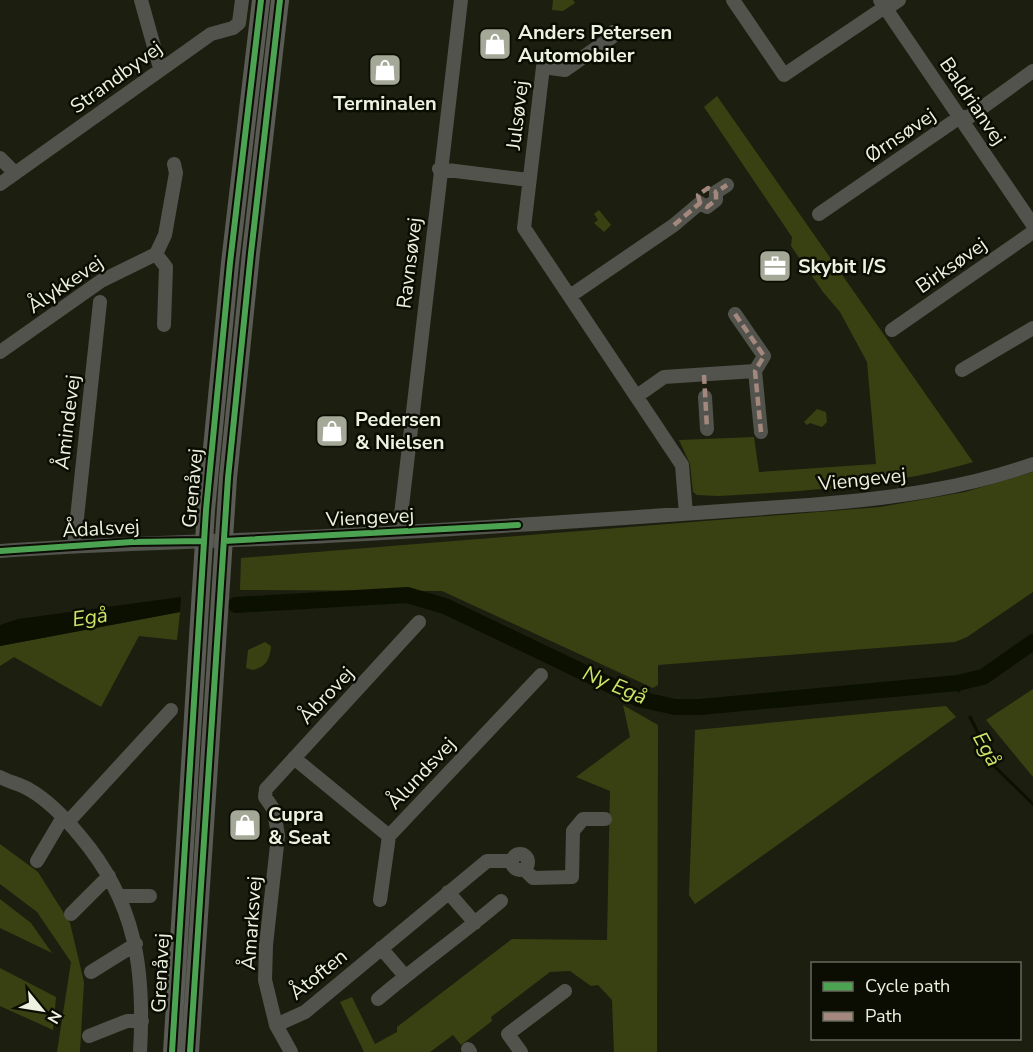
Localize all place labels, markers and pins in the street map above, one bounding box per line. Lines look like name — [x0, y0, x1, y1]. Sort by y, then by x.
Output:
place label: Anders Petersen Automobiler — [518, 19, 672, 69]
shop icon: Anders Petersen Automobiler — [477, 26, 513, 62]
shop icon: Terminalen — [367, 52, 403, 88]
place label: Terminalen — [333, 90, 437, 117]
office icon: Skybit I/S — [757, 248, 793, 284]
place label: Skybit I/S — [798, 253, 886, 280]
place label: Pedersen & Nielsen — [355, 406, 444, 456]
shop icon: Pedersen & Nielsen — [314, 413, 350, 449]
place label: Cupra & Seat — [268, 801, 330, 851]
shop icon: Cupra & Seat — [227, 807, 263, 843]

